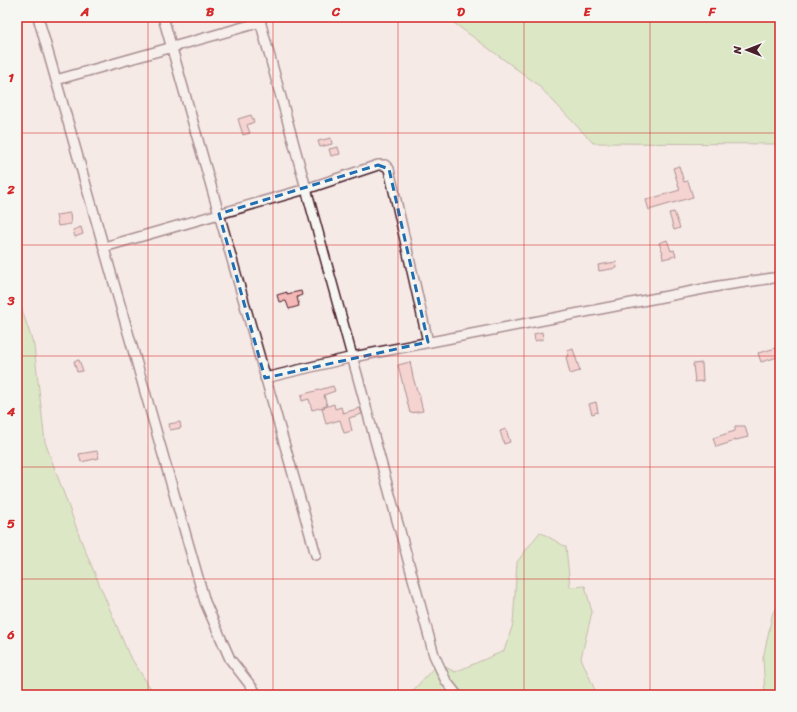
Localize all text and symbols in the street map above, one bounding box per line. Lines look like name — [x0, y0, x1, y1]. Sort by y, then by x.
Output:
text: A — [80, 0, 89, 23]
text: B — [206, 0, 215, 23]
text: C — [331, 0, 341, 23]
text: D — [457, 0, 465, 23]
text: E — [583, 0, 592, 23]
text: F — [707, 0, 716, 23]
north arrow — [727, 30, 767, 70]
text: N — [728, 46, 747, 55]
text: 1 — [8, 66, 14, 89]
text: 2 — [6, 178, 15, 201]
text: 3 — [6, 289, 15, 312]
text: 4 — [6, 400, 16, 423]
text: 5 — [7, 512, 15, 535]
text: 6 — [6, 623, 15, 646]

